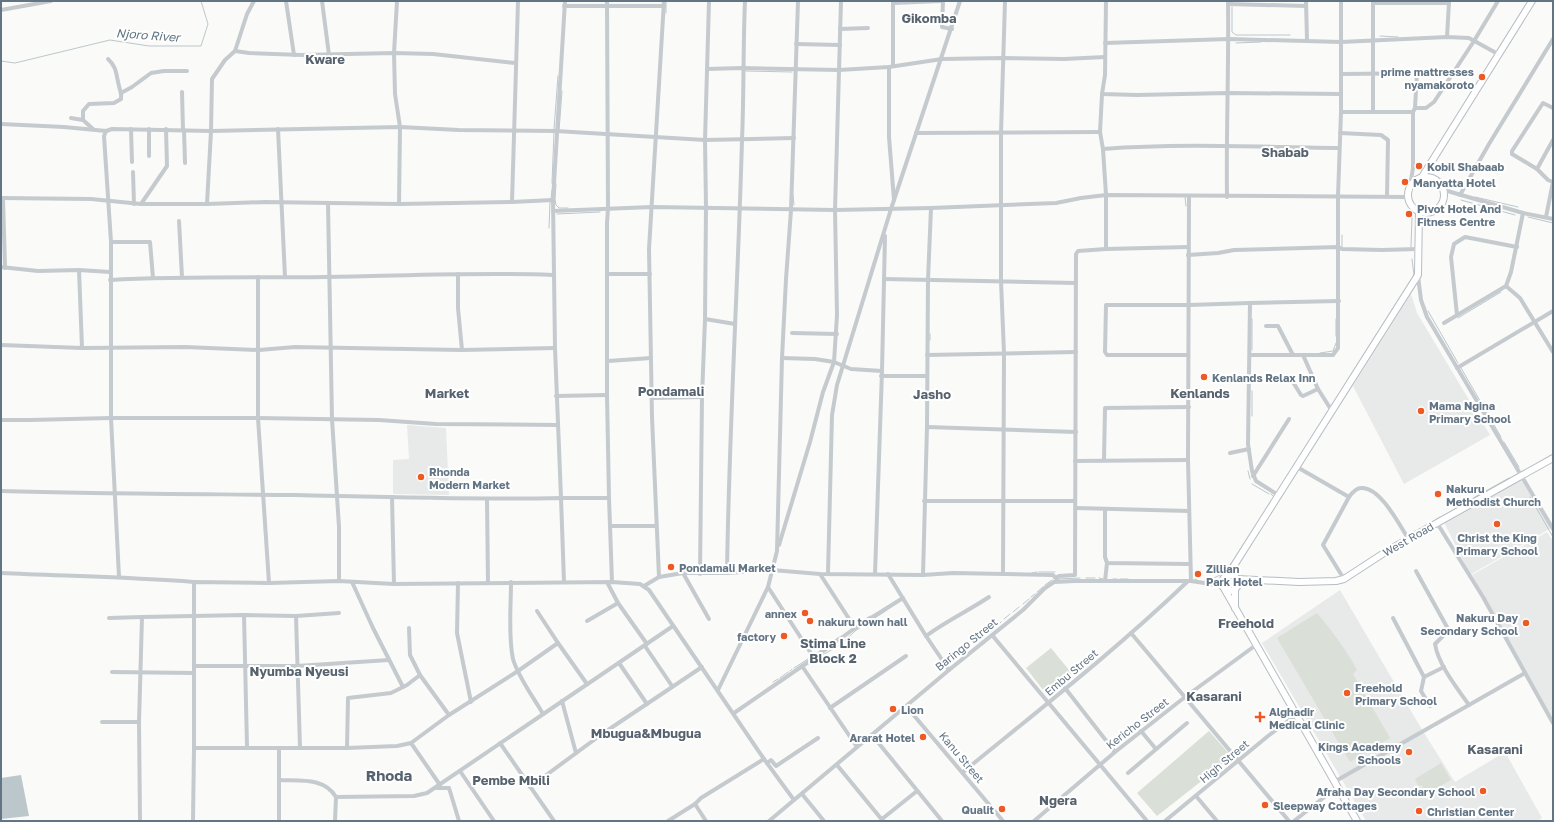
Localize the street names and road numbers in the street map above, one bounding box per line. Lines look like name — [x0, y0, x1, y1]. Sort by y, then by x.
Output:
street label: West Road — [1380, 519, 1436, 559]
street label: Baringo Street — [932, 615, 1000, 673]
street label: Embu Street — [1042, 646, 1100, 698]
street label: Kericho Street — [1103, 695, 1171, 751]
street label: Kanu Street — [937, 729, 987, 785]
street label: High Street — [1197, 737, 1251, 785]

